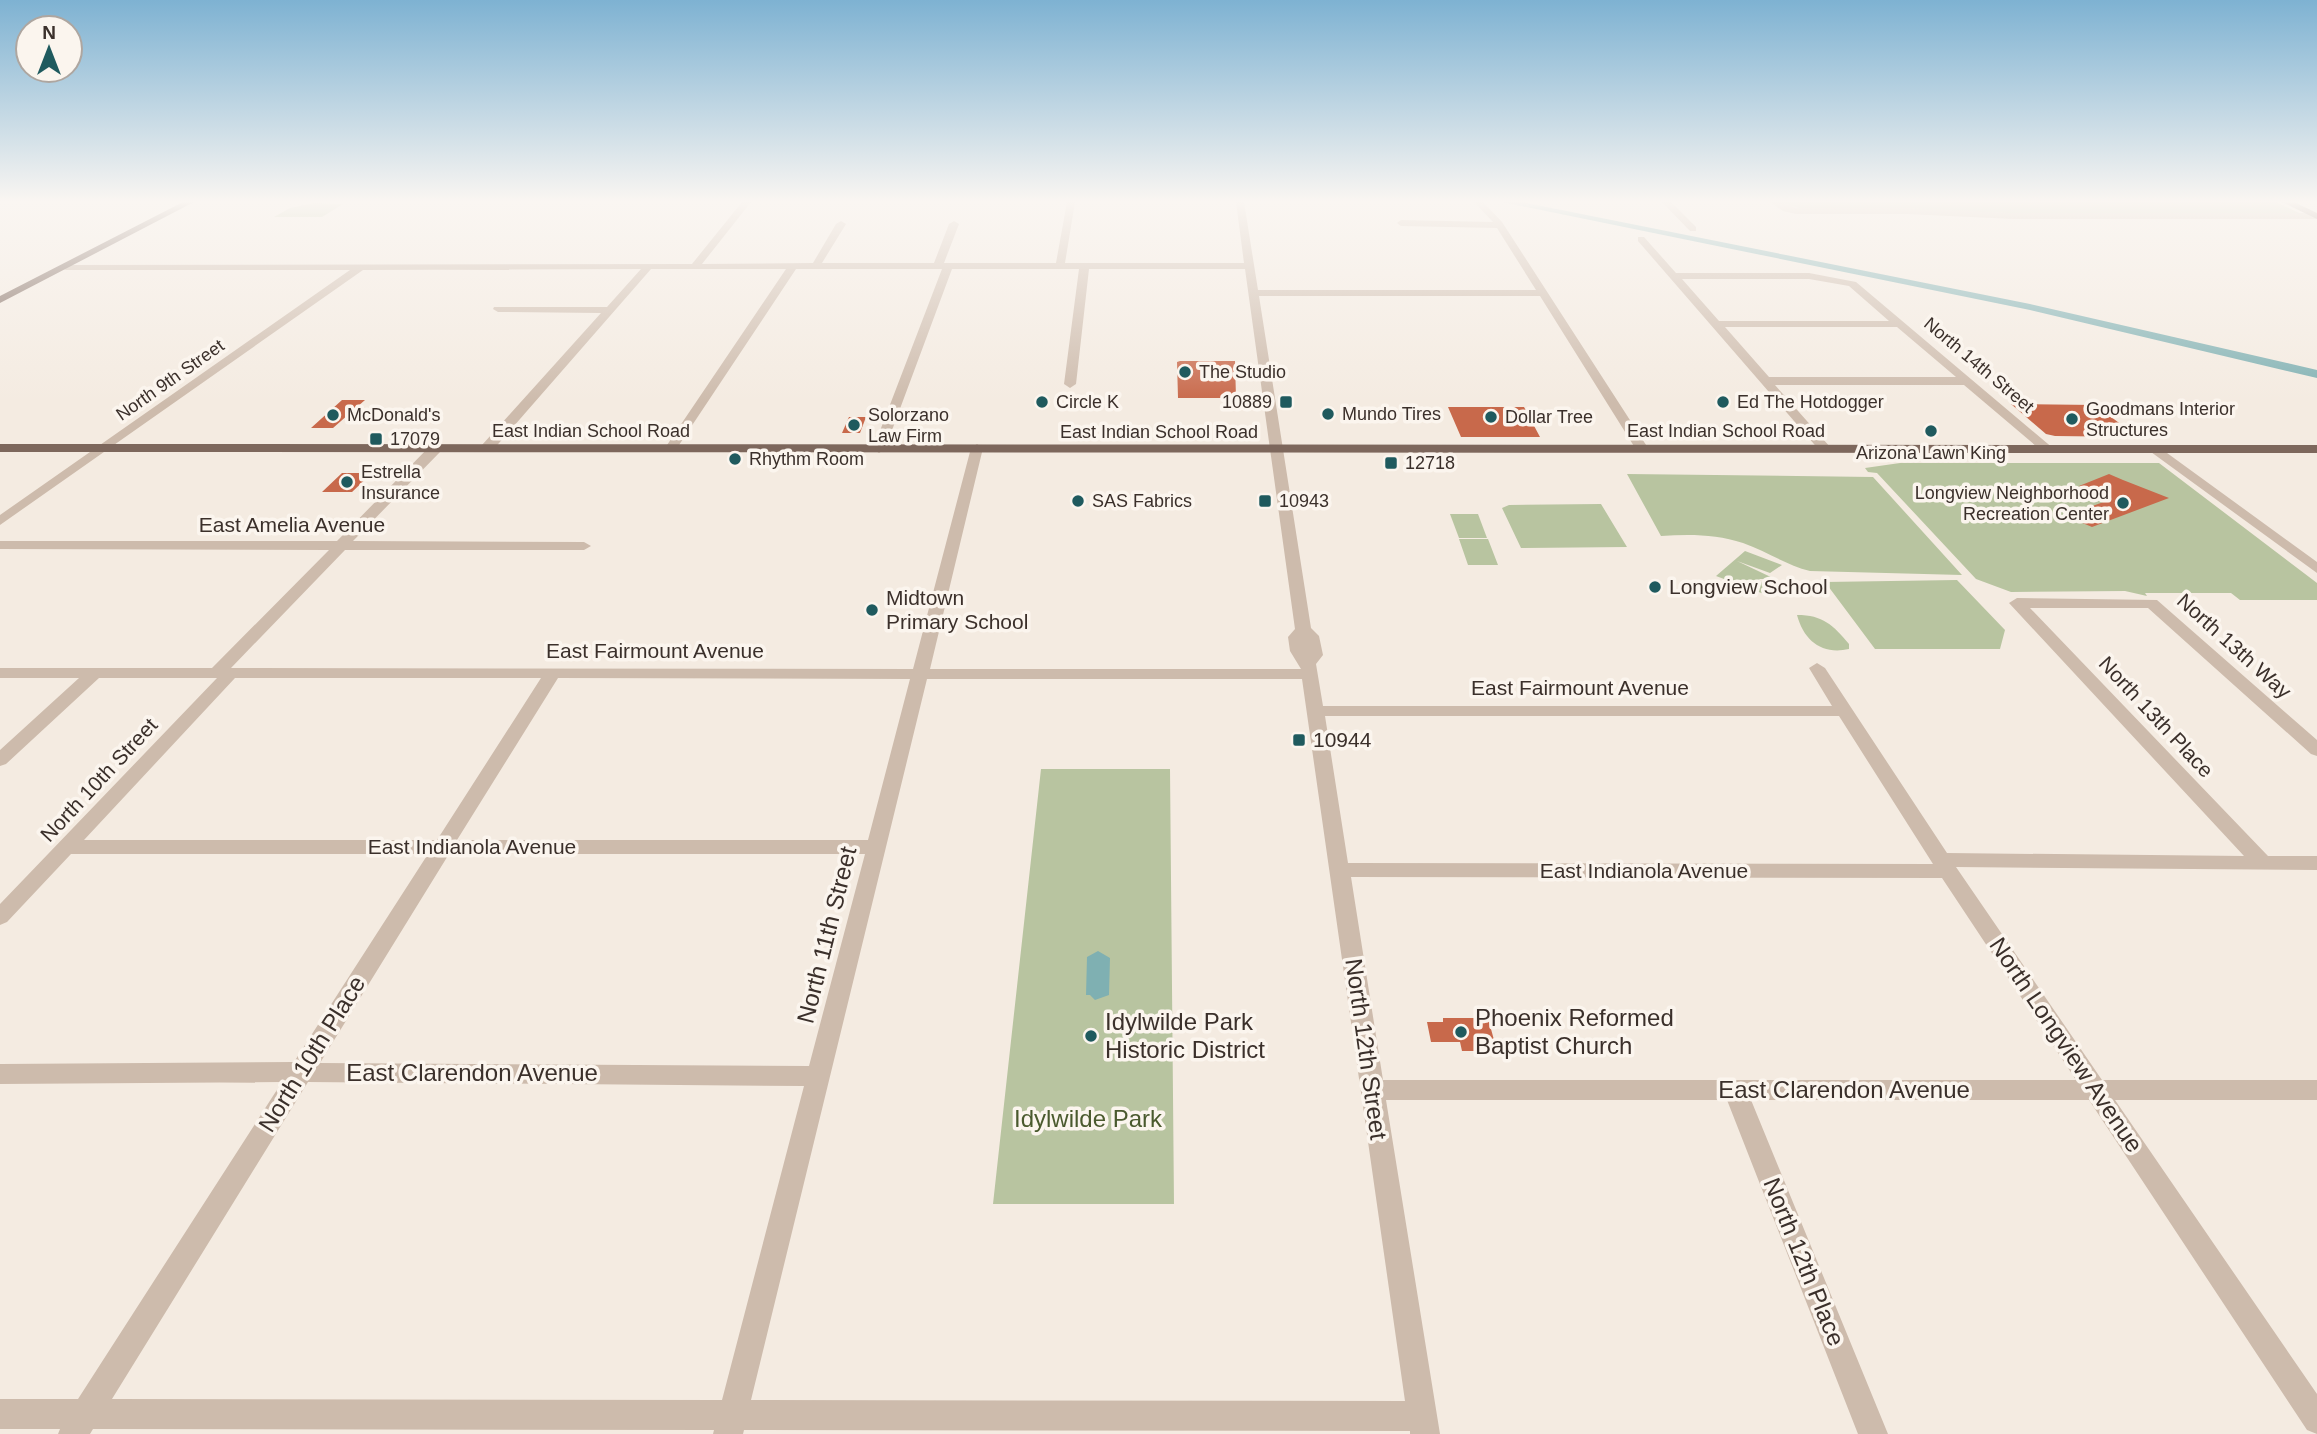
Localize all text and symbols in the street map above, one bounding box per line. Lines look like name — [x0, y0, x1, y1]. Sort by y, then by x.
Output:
north arrow — [14, 14, 84, 84]
text: N — [42, 22, 56, 43]
street label: North 14th Street — [1920, 313, 2038, 417]
street label: North 9th Street — [112, 335, 228, 425]
place label: The Studio — [1199, 362, 1286, 382]
marker: The Studio — [1177, 364, 1193, 380]
place label: Circle K — [1056, 392, 1119, 412]
place label: 10889 — [1222, 392, 1272, 412]
place label: Ed The Hotdogger — [1737, 392, 1884, 412]
marker: Circle K — [1034, 394, 1050, 410]
marker: 10889 — [1278, 394, 1294, 410]
marker: Ed The Hotdogger — [1715, 394, 1731, 410]
place label: Goodmans Interior Structures — [2086, 399, 2235, 440]
place label: Mundo Tires — [1342, 404, 1441, 424]
place label: McDonald's — [347, 405, 440, 425]
place label: Solorzano Law Firm — [868, 405, 949, 446]
marker: Mundo Tires — [1320, 406, 1336, 422]
marker: McDonald's — [325, 407, 341, 423]
place label: Dollar Tree — [1505, 407, 1593, 427]
marker: Dollar Tree — [1483, 409, 1499, 425]
marker: Goodmans Interior Structures — [2064, 411, 2080, 427]
marker: Solorzano Law Firm — [846, 417, 862, 433]
street label: East Indian School Road — [492, 421, 690, 441]
street label: East Indian School Road — [1627, 421, 1825, 441]
street label: East Indian School Road — [1060, 422, 1258, 442]
marker: Arizona Lawn King — [1923, 423, 1939, 439]
place label: 17079 — [390, 429, 440, 449]
marker: 17079 — [368, 431, 384, 447]
place label: Arizona Lawn King — [1856, 443, 2006, 463]
place label: Rhythm Room — [749, 449, 864, 469]
marker: Rhythm Room — [727, 451, 743, 467]
place label: 12718 — [1405, 453, 1455, 473]
marker: 12718 — [1383, 455, 1399, 471]
place label: Estrella Insurance — [361, 462, 440, 503]
marker: Estrella Insurance — [339, 474, 355, 490]
place label: Longview Neighborhood Recreation Center — [1915, 483, 2109, 524]
place label: SAS Fabrics — [1092, 491, 1192, 511]
place label: 10943 — [1279, 491, 1329, 511]
marker: SAS Fabrics — [1070, 493, 1086, 509]
marker: 10943 — [1257, 493, 1273, 509]
marker: Longview Neighborhood Recreation Center — [2115, 495, 2131, 511]
street label: East Amelia Avenue — [199, 513, 385, 536]
place label: Longview School — [1669, 575, 1828, 598]
marker: Longview School — [1647, 579, 1663, 595]
place label: Midtown Primary School — [886, 586, 1028, 633]
street label: North 13th Way — [2173, 589, 2296, 703]
marker: Midtown Primary School — [864, 602, 880, 618]
street label: East Fairmount Avenue — [546, 639, 764, 662]
street label: North 13th Place — [2095, 652, 2218, 782]
street label: East Fairmount Avenue — [1471, 676, 1689, 699]
street label: North 10th Street — [36, 713, 162, 846]
place label: 10944 — [1313, 728, 1372, 751]
marker: 10944 — [1291, 732, 1307, 748]
street label: East Indianola Avenue — [368, 835, 576, 858]
street label: North 11th Street — [792, 843, 862, 1026]
street label: East Indianola Avenue — [1540, 859, 1748, 882]
street label: North Longview Avenue — [1984, 932, 2148, 1157]
street label: North 12th Street — [1340, 957, 1393, 1142]
street label: North 10th Place — [253, 971, 370, 1137]
place label: Phoenix Reformed Baptist Church — [1475, 1004, 1674, 1059]
place label: Idylwilde Park Historic District — [1105, 1008, 1265, 1063]
marker: Phoenix Reformed Baptist Church — [1453, 1024, 1469, 1040]
marker: Idylwilde Park Historic District — [1083, 1028, 1099, 1044]
street label: East Clarendon Avenue — [346, 1059, 598, 1086]
street label: East Clarendon Avenue — [1718, 1076, 1970, 1103]
park label: Idylwilde Park — [1014, 1105, 1163, 1132]
street label: North 12th Place — [1758, 1174, 1850, 1350]

